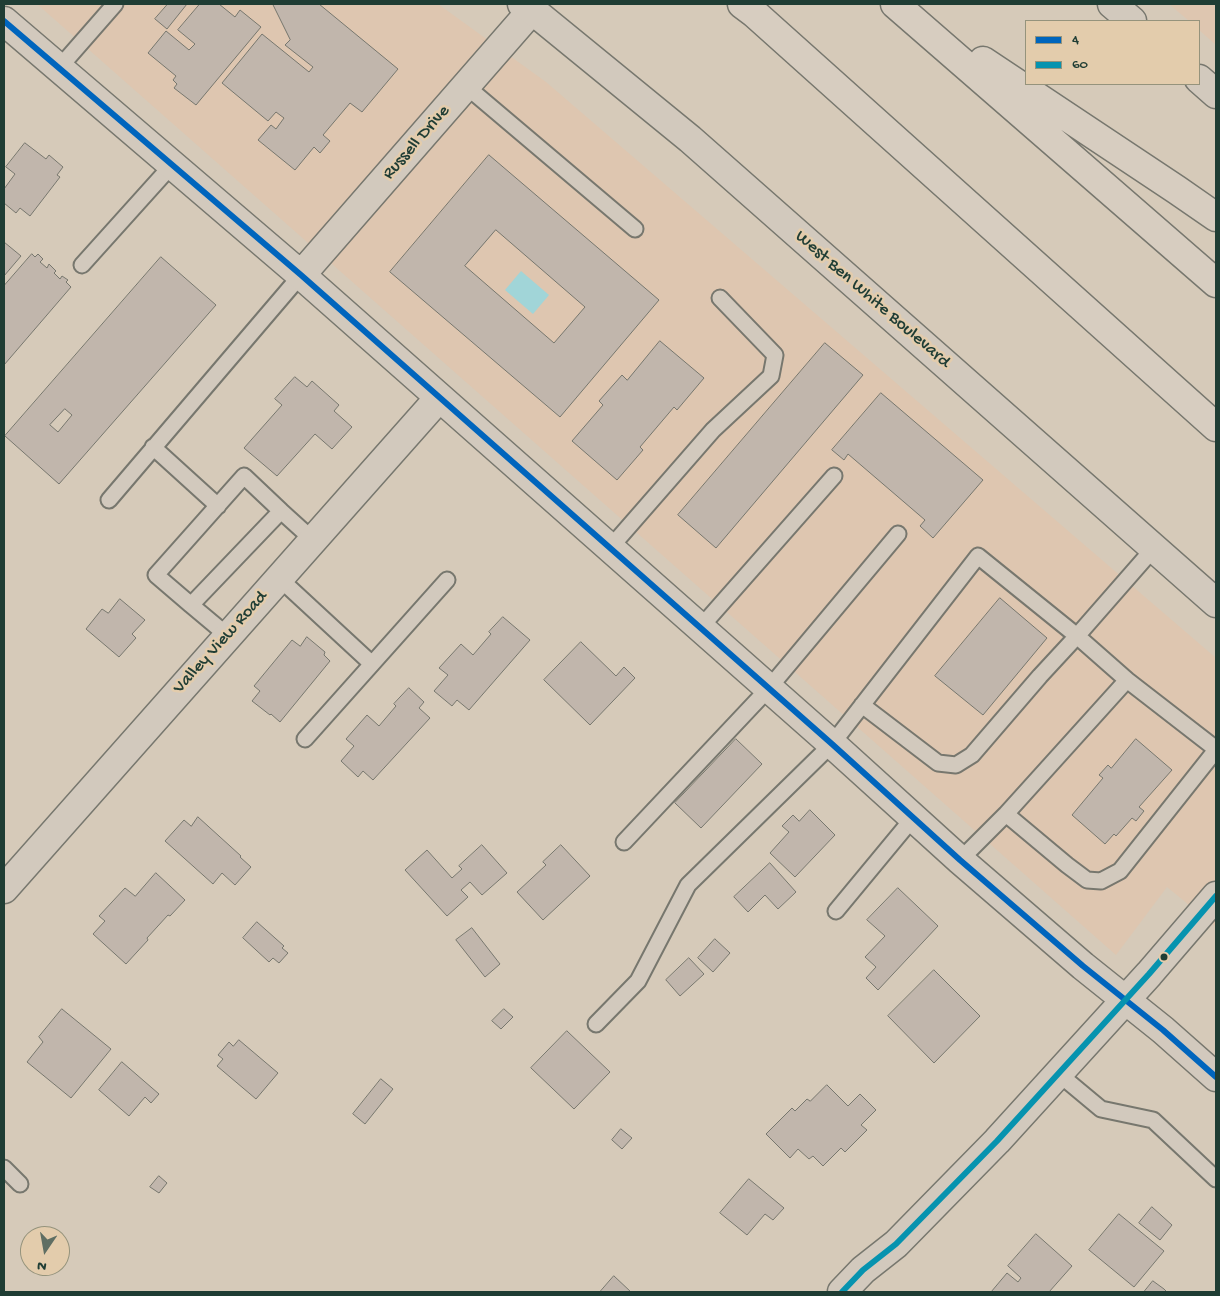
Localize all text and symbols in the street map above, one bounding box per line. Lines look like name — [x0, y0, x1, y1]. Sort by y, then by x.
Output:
legend — [1025, 20, 1200, 85]
text: 4 — [1072, 31, 1079, 49]
text: 60 — [1072, 56, 1088, 74]
street label: Russell Drive — [379, 101, 455, 185]
street label: West Ben White Boulevard — [790, 227, 954, 373]
street label: Valley View Road — [169, 587, 273, 699]
unlabelled marker — [1159, 952, 1169, 962]
north arrow — [20, 1226, 70, 1276]
text: N — [36, 1256, 48, 1274]

